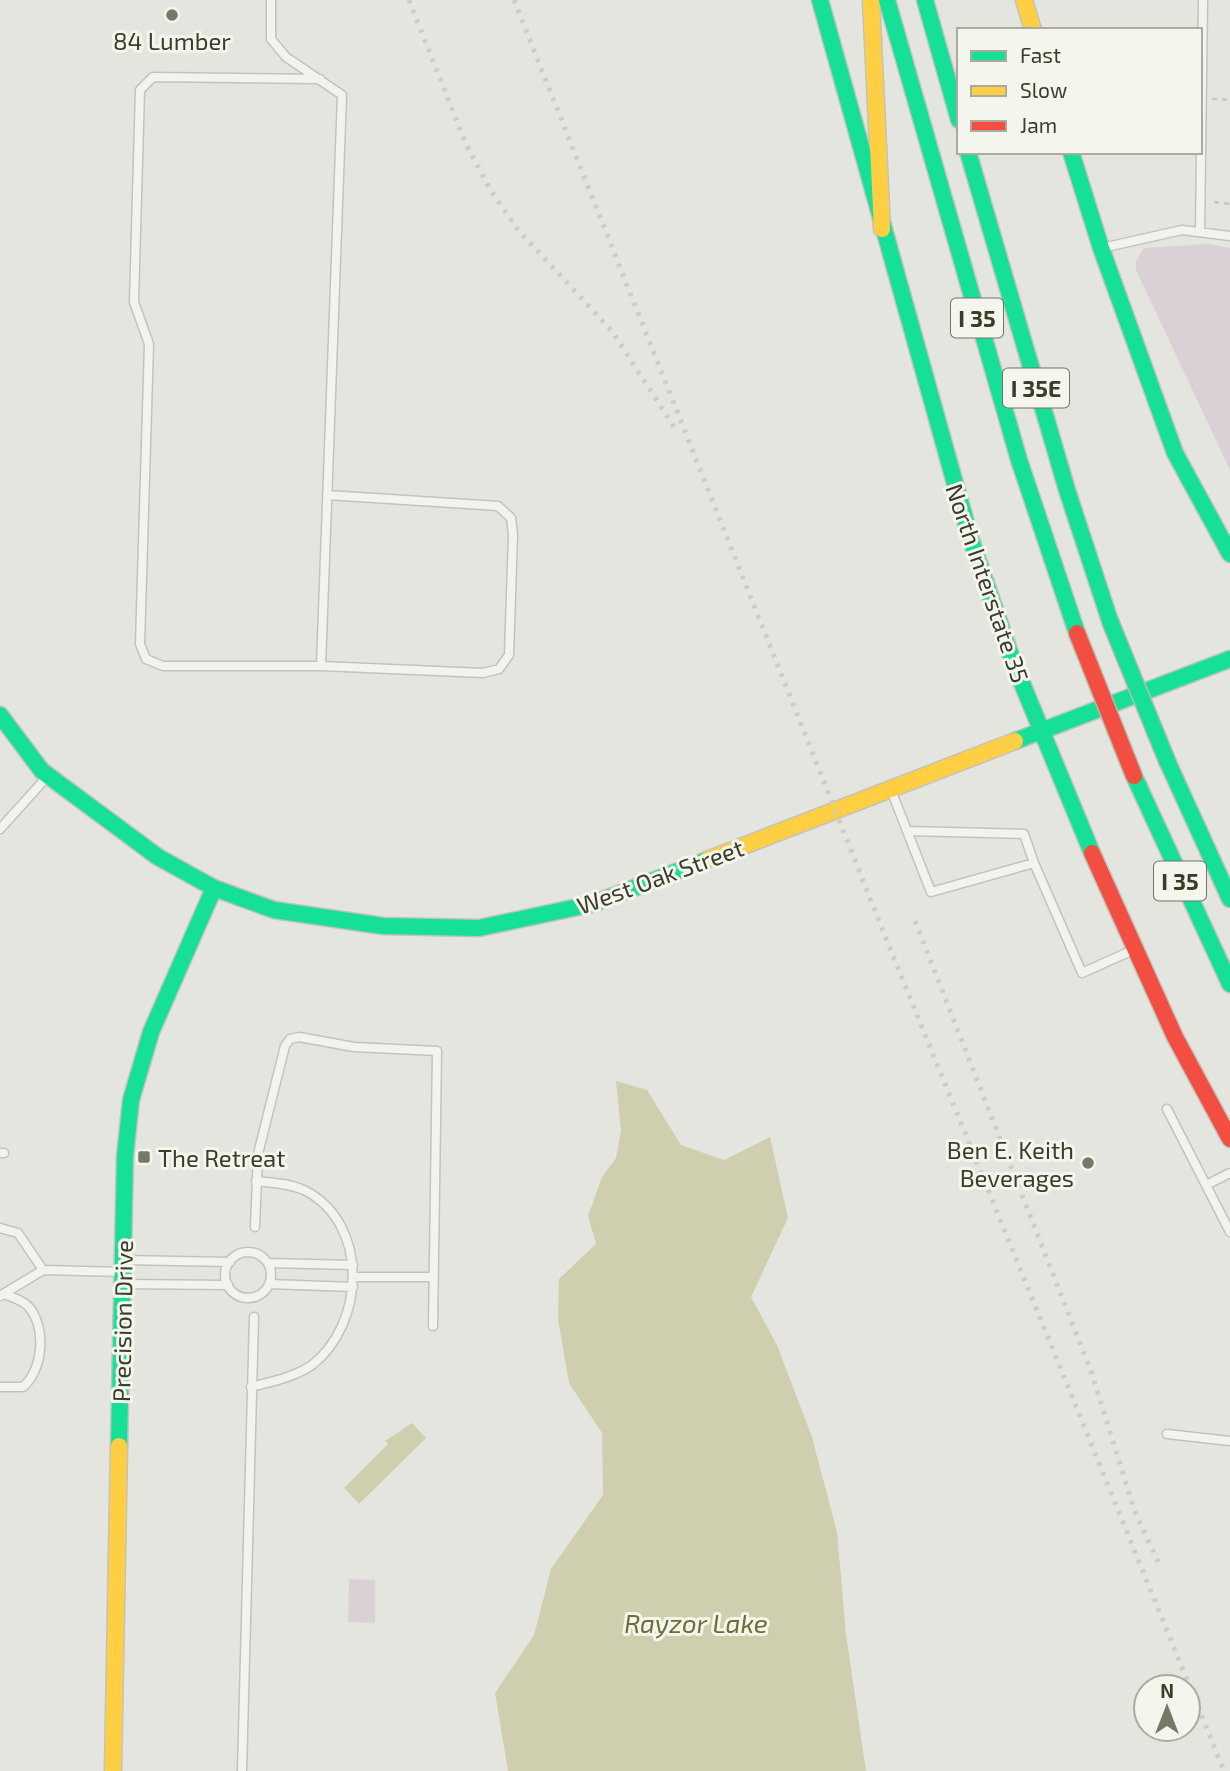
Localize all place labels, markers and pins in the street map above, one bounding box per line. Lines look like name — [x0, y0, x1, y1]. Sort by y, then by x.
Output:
marker: 84 Lumber — [164, 7, 180, 23]
place label: 84 Lumber — [113, 26, 231, 55]
place label: Ben E. Keith Beverages — [947, 1135, 1074, 1192]
place label: The Retreat — [158, 1143, 285, 1172]
marker: The Retreat — [136, 1149, 152, 1165]
marker: Ben E. Keith Beverages — [1080, 1155, 1096, 1171]

